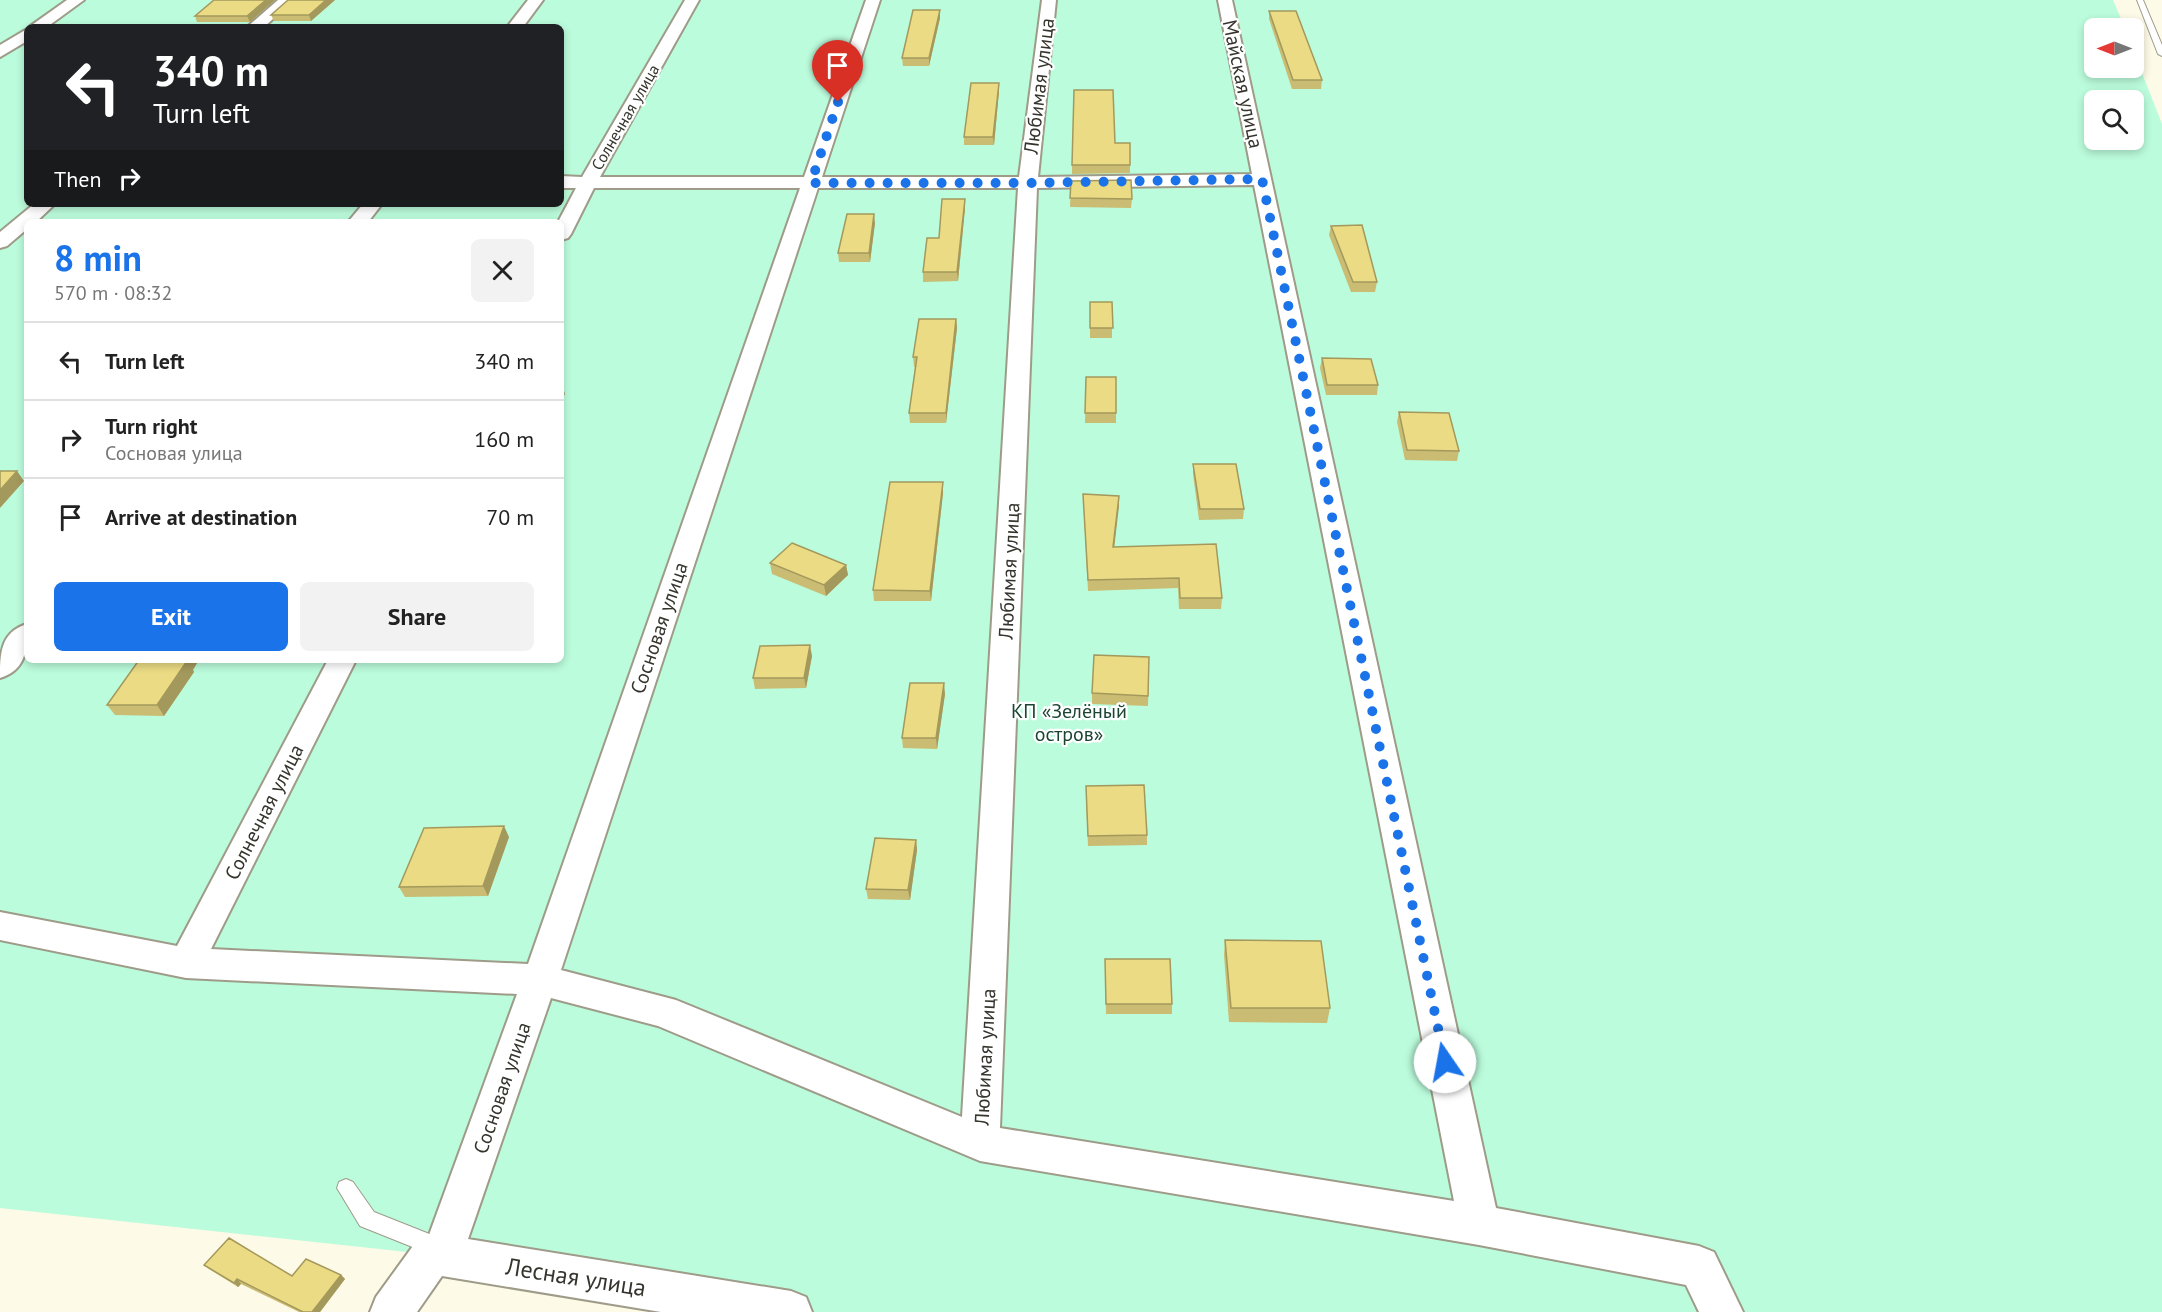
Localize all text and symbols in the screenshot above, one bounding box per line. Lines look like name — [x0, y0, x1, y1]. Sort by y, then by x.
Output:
street label: Любимая улица — [1018, 16, 1060, 157]
street label: Майская улица — [1217, 17, 1269, 151]
north arrow — [2084, 18, 2144, 78]
map controls — [2084, 18, 2144, 150]
pin — [812, 40, 863, 102]
text: 340 m — [153, 43, 269, 98]
icon: left — [54, 48, 132, 126]
icon: arrive — [821, 49, 854, 82]
street label: Солнечная улица — [587, 61, 663, 173]
button: search — [2084, 90, 2144, 150]
text: Turn left — [153, 96, 250, 130]
icon: right — [113, 162, 146, 195]
text: Then — [54, 165, 101, 193]
text: 8 min — [54, 234, 142, 281]
button: close — [471, 239, 534, 302]
text: 570 m · 08:32 — [54, 280, 172, 306]
icon: left — [54, 345, 87, 378]
text: Turn left — [105, 347, 185, 375]
text: 340 m — [474, 347, 534, 375]
text: Turn right — [105, 412, 197, 440]
icon: right — [54, 423, 87, 456]
text: 160 m — [474, 425, 534, 453]
text: Сосновая улица — [105, 440, 243, 466]
icon: arrive — [54, 501, 87, 534]
street label: Любимая улица — [992, 502, 1026, 641]
text: Arrive at destination — [105, 503, 297, 531]
text: 70 m — [486, 503, 534, 531]
street label: Сосновая улица — [624, 559, 694, 697]
button: Exit — [54, 582, 288, 651]
button: Share — [300, 582, 534, 651]
park label: КП «Зелёный остров» — [1011, 698, 1127, 747]
street label: Солнечная улица — [219, 740, 309, 884]
street label: Любимая улица — [968, 988, 1002, 1127]
street label: Сосновая улица — [467, 1019, 537, 1157]
position arrow — [1413, 1030, 1477, 1094]
street label: Лесная улица — [503, 1250, 648, 1303]

